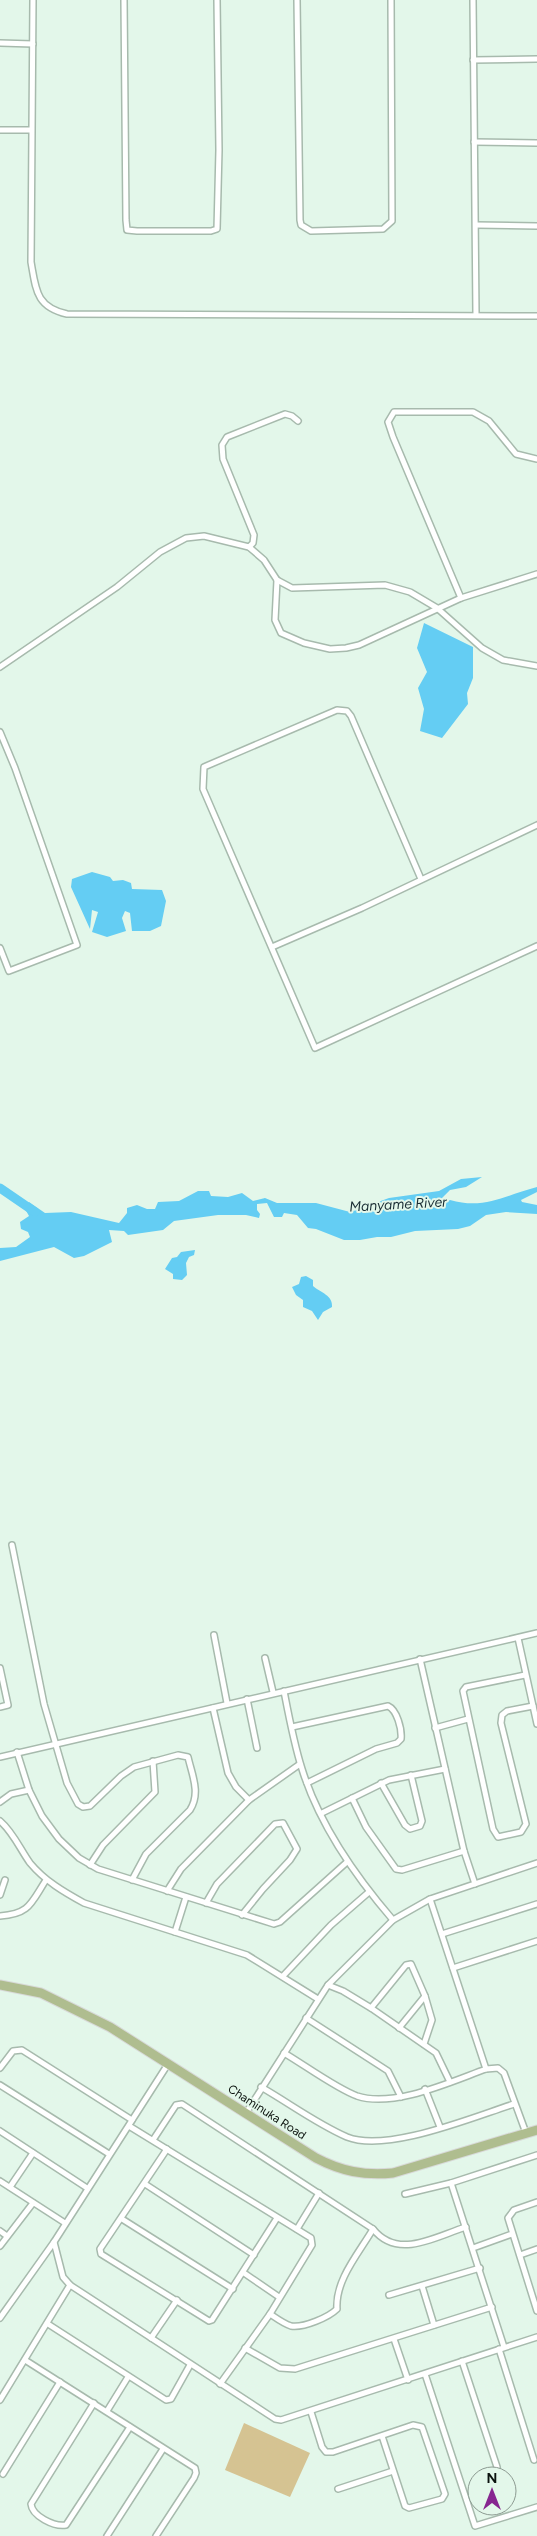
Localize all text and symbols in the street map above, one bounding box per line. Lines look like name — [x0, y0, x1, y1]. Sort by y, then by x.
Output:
water label: Manyame River — [349, 1193, 449, 1216]
street label: Chaminuka Road — [225, 2082, 309, 2142]
north arrow — [467, 2466, 517, 2516]
text: N — [487, 2470, 497, 2487]

